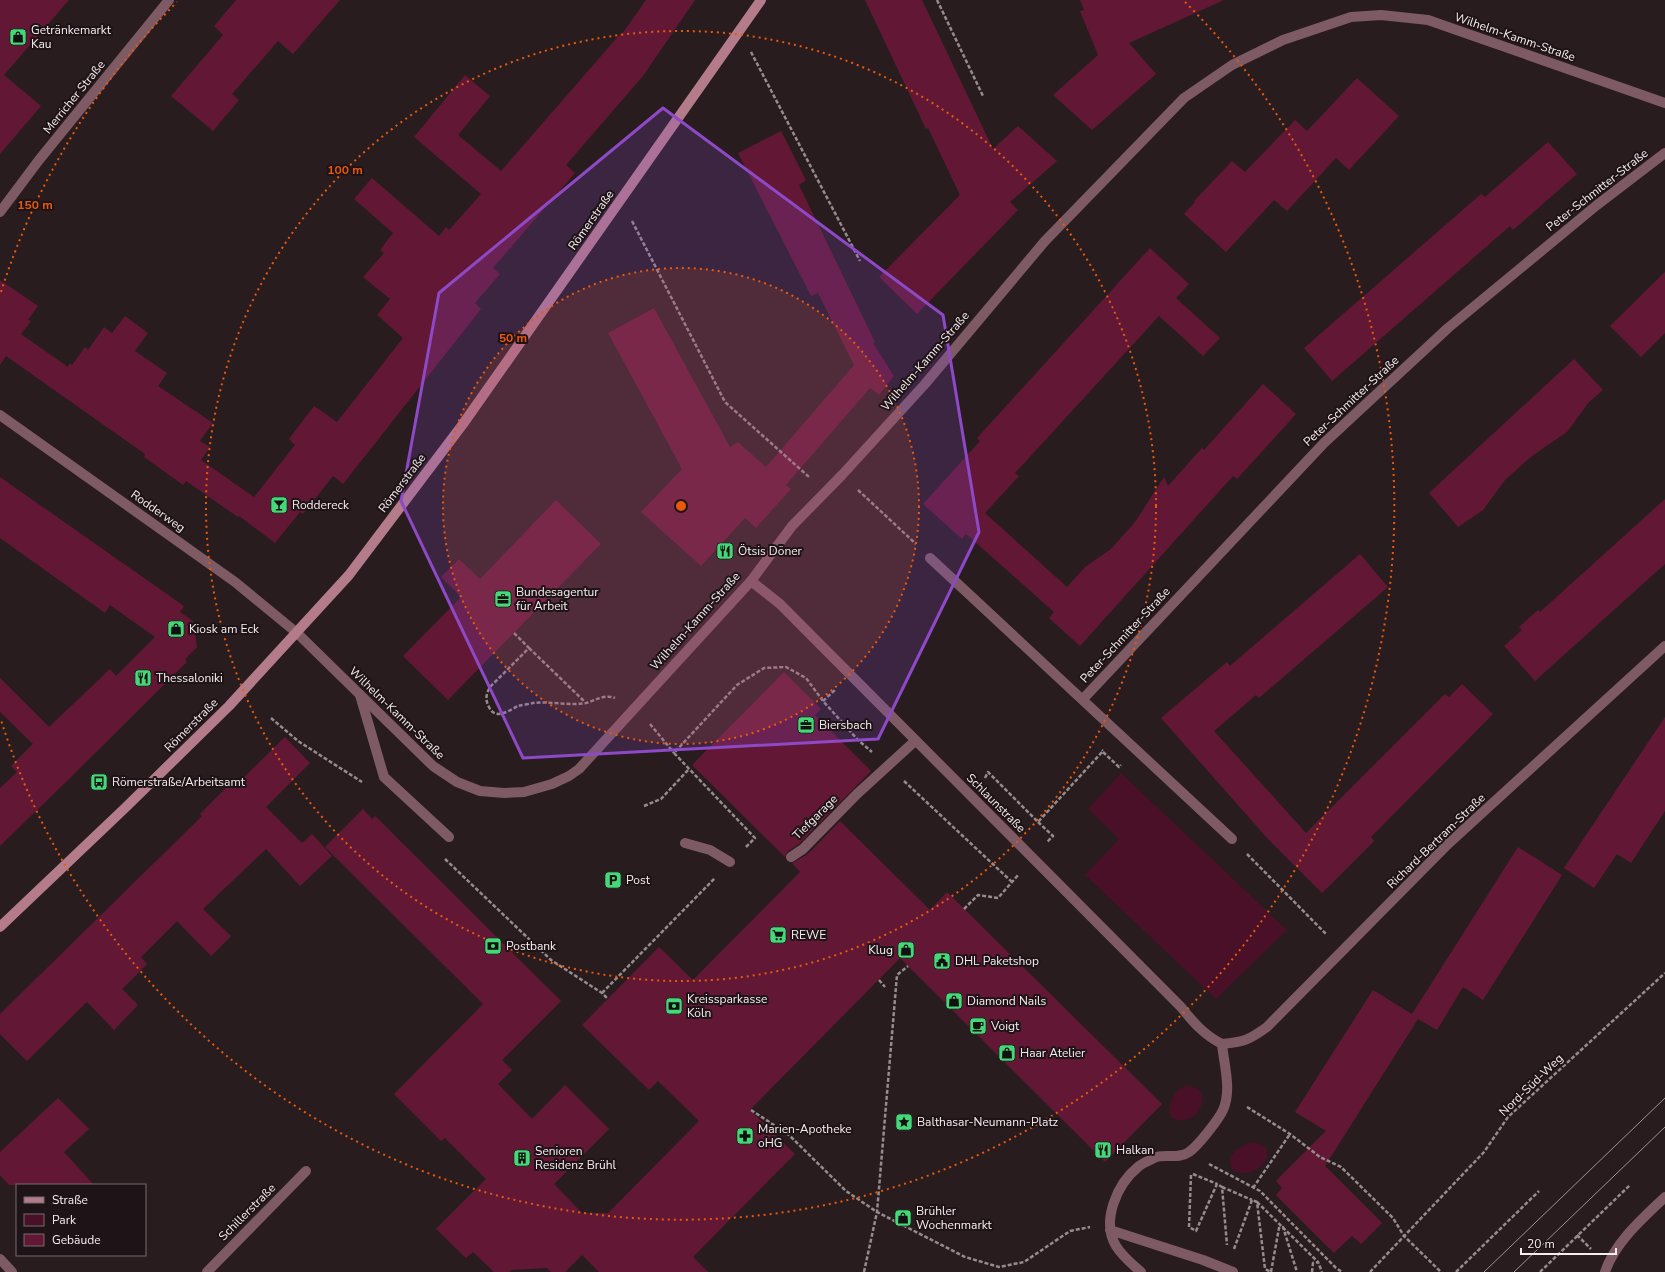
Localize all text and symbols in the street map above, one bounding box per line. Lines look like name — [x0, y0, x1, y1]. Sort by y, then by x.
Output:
street label: Wilhelm-Kamm-Straße — [1452, 9, 1578, 65]
place label: Getränkemarkt Kau — [31, 22, 112, 52]
shop icon: Getränkemarkt Kau — [8, 27, 28, 47]
street label: Merricher Straße — [39, 57, 109, 137]
street label: Peter-Schmitter-Straße — [1543, 145, 1651, 235]
text: 100 m — [327, 162, 363, 178]
street label: Römerstraße — [564, 187, 618, 253]
text: 150 m — [17, 197, 53, 213]
street label: Wilhelm-Kamm-Straße — [877, 308, 973, 414]
text: 50 m — [499, 330, 527, 346]
street label: Peter-Schmitter-Straße — [1300, 352, 1402, 450]
street label: Römerstraße — [375, 450, 429, 516]
street label: Rodderweg — [128, 486, 188, 536]
bar icon: Roddereck — [269, 495, 289, 515]
place label: Roddereck — [292, 497, 350, 513]
centre of rings — [674, 499, 688, 513]
restaurant icon: Ötsis Döner — [715, 541, 735, 561]
place label: Ötsis Döner — [738, 543, 803, 559]
street label: Wilhelm-Kamm-Straße — [647, 569, 743, 673]
place label: Bundesagentur für Arbeit — [516, 584, 599, 614]
street label: Peter-Schmitter-Straße — [1076, 584, 1174, 686]
office icon: Bundesagentur für Arbeit — [493, 589, 513, 609]
shop icon: Kiosk am Eck — [166, 619, 186, 639]
place label: Kiosk am Eck — [189, 621, 260, 637]
street label: Wilhelm-Kamm-Straße — [346, 663, 448, 763]
restaurant icon: Thessaloniki — [133, 668, 153, 688]
place label: Thessaloniki — [156, 670, 223, 686]
street label: Römerstraße — [161, 695, 221, 755]
office icon: Biersbach — [796, 715, 816, 735]
place label: Biersbach — [819, 717, 872, 733]
street label: Schlaunstraße — [963, 770, 1029, 836]
bus stop icon: Römerstraße/Arbeitsamt — [89, 772, 109, 792]
place label: Römerstraße/Arbeitsamt — [112, 774, 246, 790]
street label: Richard-Bertram-Straße — [1383, 790, 1489, 892]
street label: Tiefgarage — [789, 791, 841, 843]
parking icon: Post — [603, 870, 623, 890]
place label: Post — [626, 872, 651, 888]
supermarket icon: REWE — [768, 925, 788, 945]
place label: REWE — [791, 927, 826, 943]
bank icon: Postbank — [483, 936, 503, 956]
place label: Postbank — [506, 938, 557, 954]
shop icon: Klug — [896, 940, 916, 960]
place label: Klug — [868, 942, 893, 958]
public building icon: DHL Paketshop — [932, 951, 952, 971]
place label: DHL Paketshop — [955, 953, 1039, 969]
place label: Kreissparkasse Köln — [687, 991, 767, 1021]
shop icon: Diamond Nails — [944, 991, 964, 1011]
place label: Diamond Nails — [967, 993, 1046, 1009]
bank icon: Kreissparkasse Köln — [664, 996, 684, 1016]
cafe icon: Voigt — [968, 1016, 988, 1036]
place label: Voigt — [990, 1018, 1020, 1034]
shop icon: Haar Atelier — [997, 1043, 1017, 1063]
place label: Haar Atelier — [1020, 1045, 1086, 1061]
street label: Nord-Süd-Weg — [1496, 1050, 1566, 1120]
place icon: Balthasar-Neumann-Platz — [894, 1112, 914, 1132]
place label: Balthasar-Neumann-Platz — [917, 1114, 1059, 1130]
place label: Marien-Apotheke oHG — [758, 1121, 852, 1151]
pharmacy icon: Marien-Apotheke oHG — [735, 1126, 755, 1146]
restaurant icon: Halkan — [1093, 1140, 1113, 1160]
place label: Halkan — [1116, 1142, 1154, 1158]
place label: Senioren Residenz Brühl — [535, 1143, 617, 1173]
building icon: Senioren Residenz Brühl — [512, 1148, 532, 1168]
street label: Schillerstraße — [215, 1180, 279, 1244]
legend — [16, 1184, 146, 1256]
text: Straße — [52, 1192, 88, 1208]
place label: Brühler Wochenmarkt — [916, 1203, 993, 1233]
shop icon: Brühler Wochenmarkt — [893, 1208, 913, 1228]
text: Park — [52, 1212, 77, 1228]
scale bar — [1521, 1230, 1616, 1256]
text: Gebäude — [52, 1232, 101, 1248]
text: 20 m — [1527, 1236, 1555, 1252]

